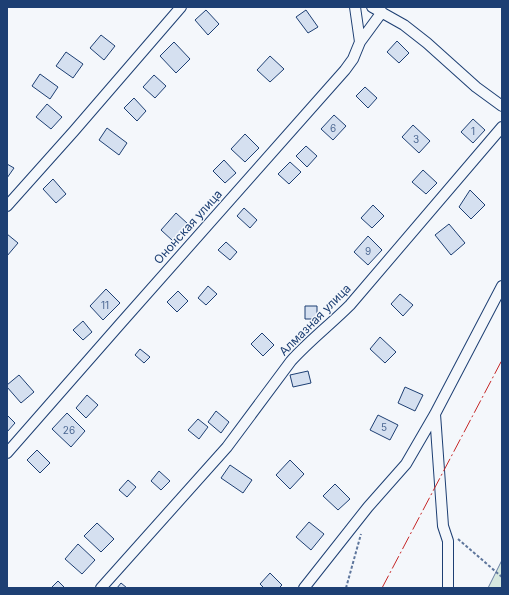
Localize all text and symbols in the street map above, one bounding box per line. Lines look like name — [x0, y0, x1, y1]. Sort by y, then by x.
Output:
house number: 6 — [330, 122, 336, 134]
house number: 1 — [471, 125, 475, 137]
house number: 3 — [413, 133, 419, 145]
street label: Ононская улица — [150, 186, 225, 267]
house number: 9 — [365, 245, 371, 257]
street label: Алмазная улица — [276, 281, 354, 359]
house number: 11 — [101, 299, 109, 311]
house number: 5 — [381, 421, 387, 433]
house number: 26 — [63, 424, 75, 436]

